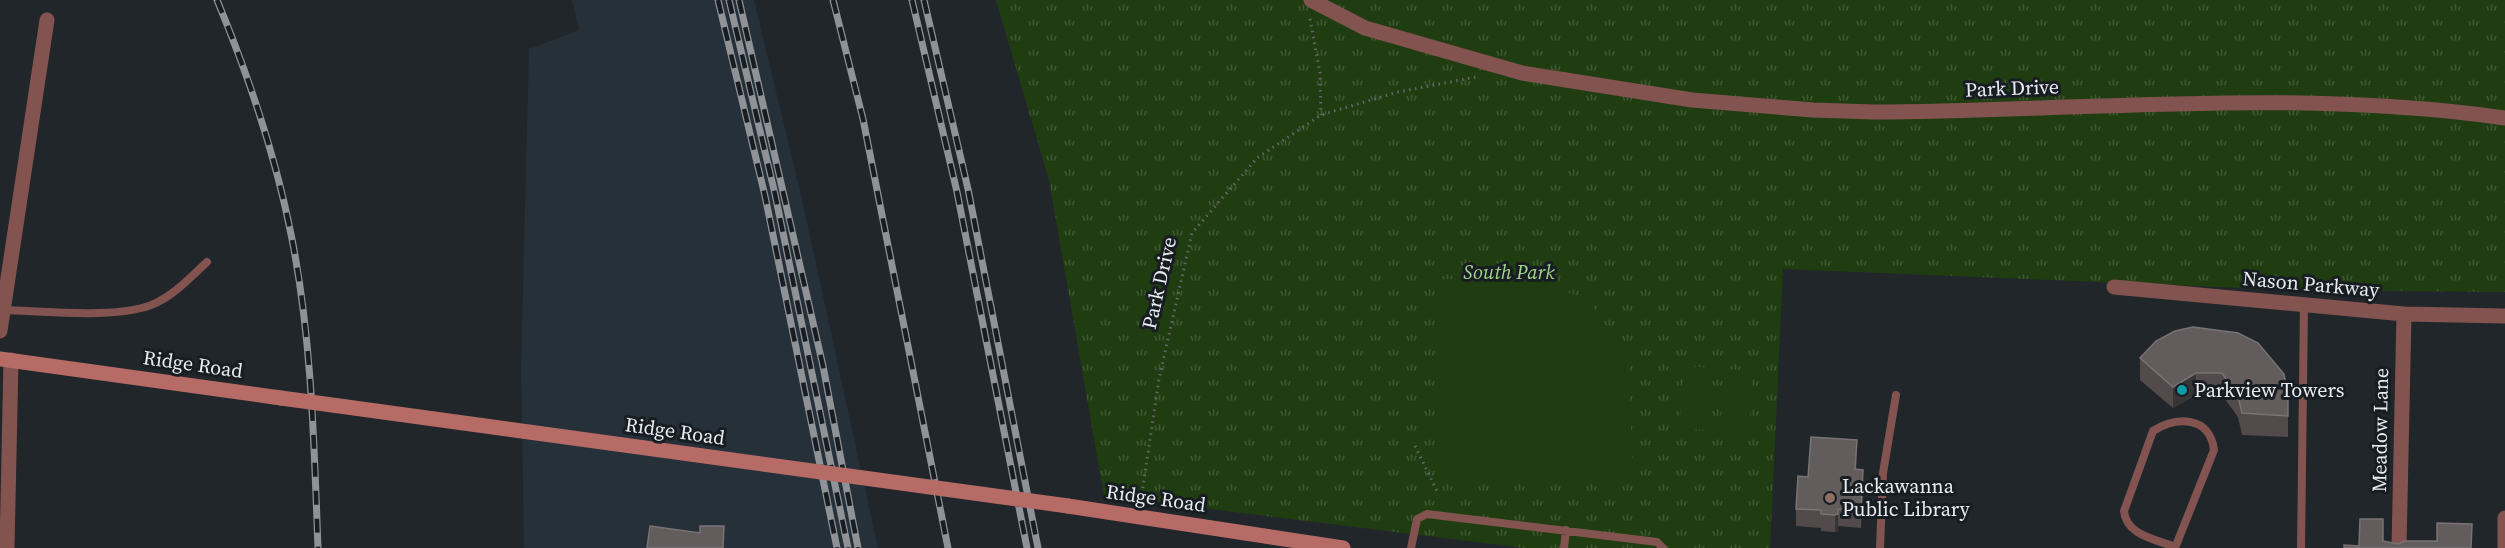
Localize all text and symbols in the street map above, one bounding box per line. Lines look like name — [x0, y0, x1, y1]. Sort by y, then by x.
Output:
street label: Park Drive — [1965, 72, 2059, 104]
street label: Park Drive — [1135, 234, 1183, 332]
park label: South Park — [1463, 258, 1555, 286]
street label: Nason Parkway — [2241, 264, 2381, 304]
street label: Ridge Road — [141, 343, 245, 385]
street label: Meadow Lane — [2365, 368, 2395, 492]
place label: Parkview Towers — [2194, 376, 2344, 404]
marker: Parkview Towers — [2175, 383, 2189, 397]
street label: Ridge Road — [623, 410, 727, 452]
place label: Lackawanna Public Library — [1842, 472, 1971, 523]
street label: Ridge Road — [1104, 477, 1208, 519]
marker: Lackawanna Public Library — [1823, 491, 1837, 505]

